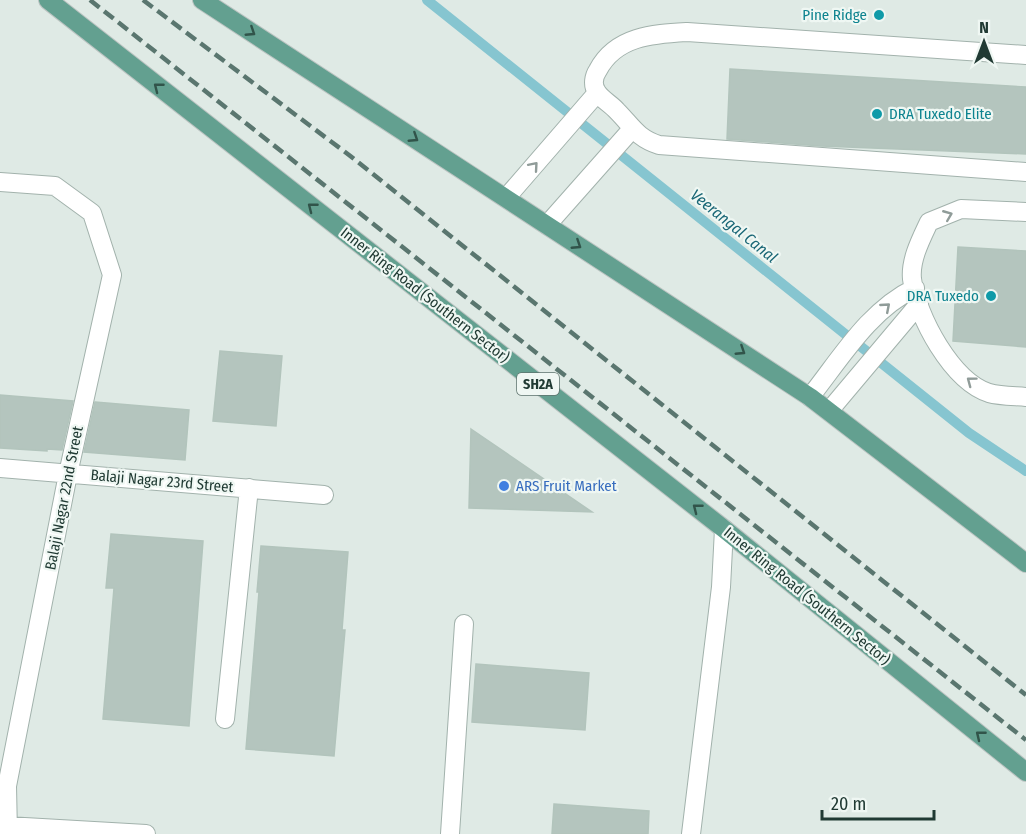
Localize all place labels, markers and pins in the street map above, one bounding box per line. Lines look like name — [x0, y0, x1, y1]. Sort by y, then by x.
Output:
place label: Pine Ridge — [802, 6, 867, 24]
marker: Pine Ridge — [872, 8, 886, 22]
place label: DRA Tuxedo Elite — [889, 105, 992, 123]
marker: DRA Tuxedo Elite — [870, 107, 884, 121]
place label: DRA Tuxedo — [907, 287, 979, 305]
marker: DRA Tuxedo — [984, 289, 998, 303]
place label: ARS Fruit Market — [516, 477, 617, 495]
marker: ARS Fruit Market — [497, 479, 511, 493]

